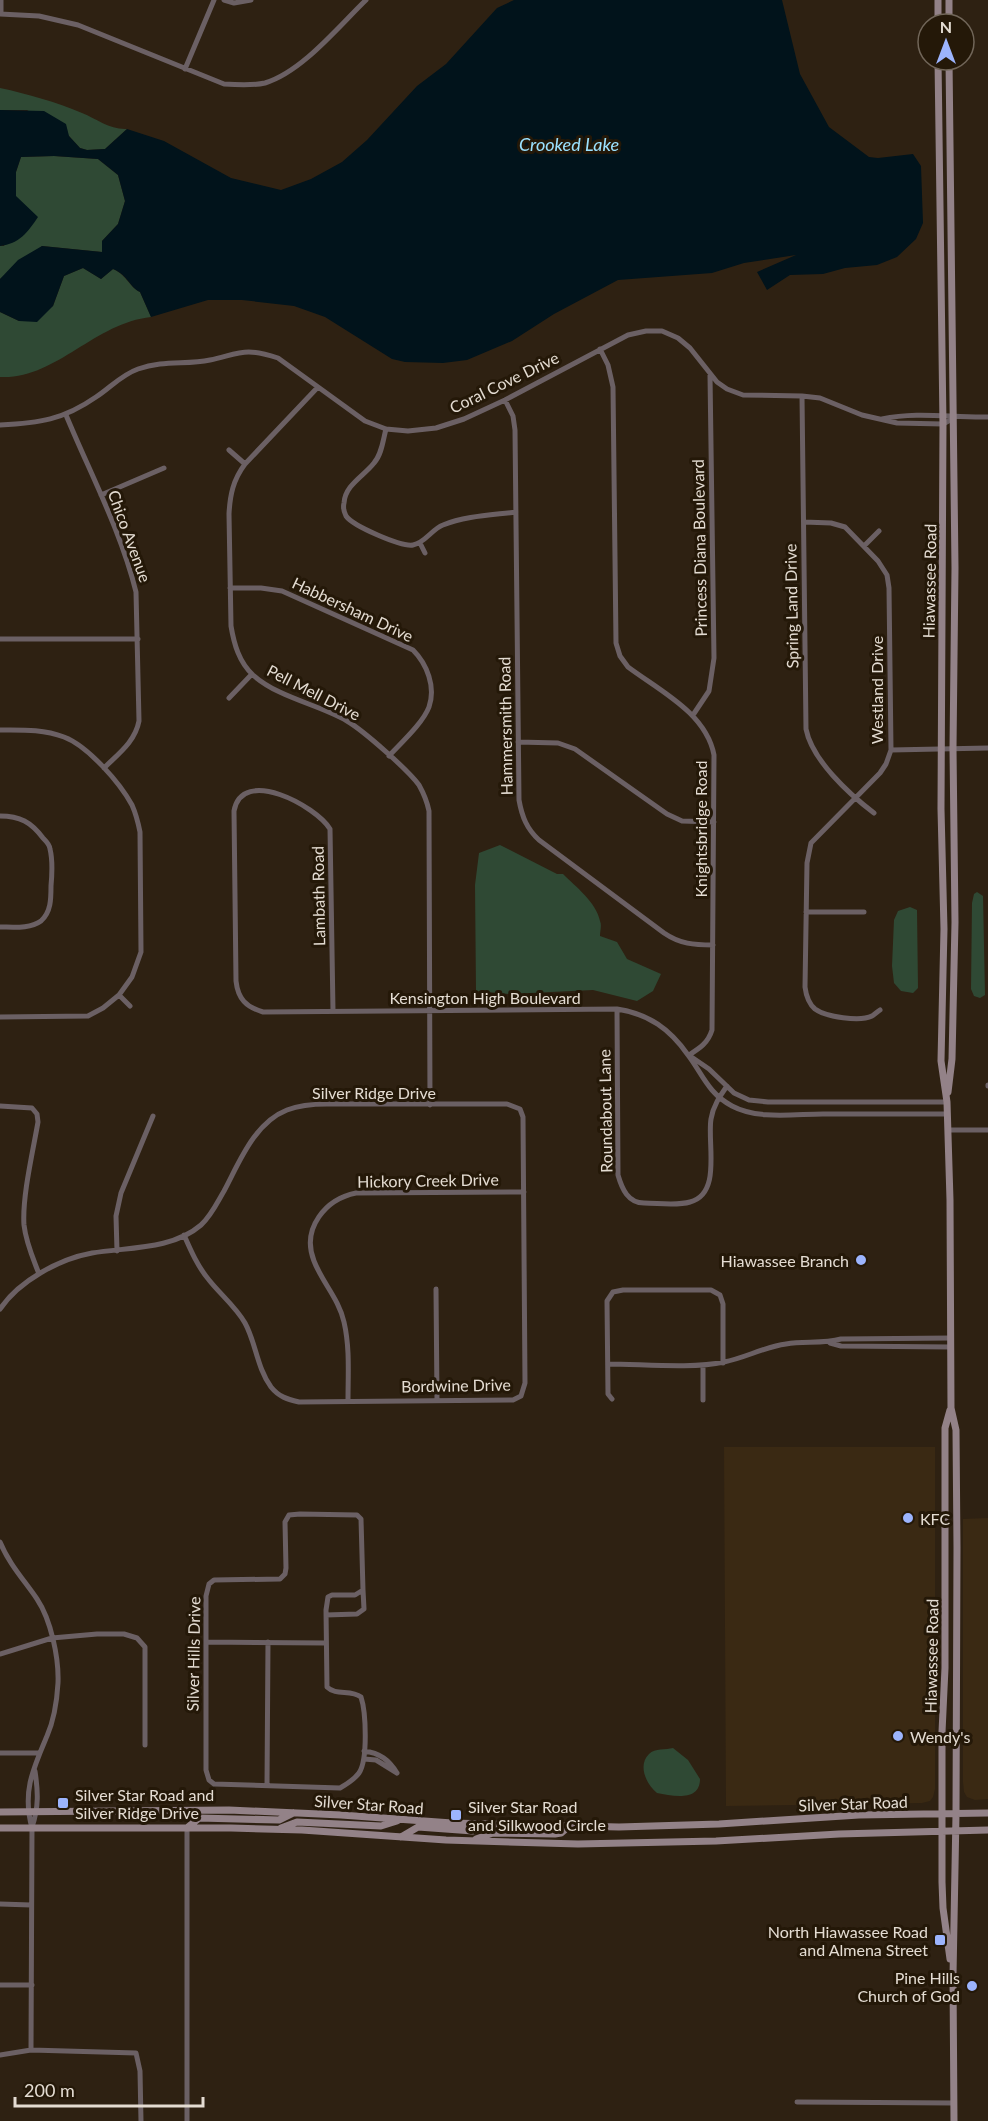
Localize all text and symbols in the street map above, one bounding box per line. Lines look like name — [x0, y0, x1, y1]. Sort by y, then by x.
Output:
north arrow — [916, 12, 976, 72]
text: N — [940, 17, 952, 36]
water label: Crooked Lake — [519, 133, 619, 155]
street label: Coral Cove Drive — [446, 347, 562, 417]
street label: Princess Diana Boulevard — [688, 459, 710, 637]
street label: Chico Avenue — [105, 487, 155, 585]
street label: Hiawassee Road — [919, 524, 939, 638]
street label: Spring Land Drive — [780, 543, 802, 669]
street label: Habbersham Drive — [289, 573, 417, 645]
street label: Westland Drive — [867, 636, 886, 744]
street label: Hammersmith Road — [494, 657, 516, 795]
street label: Pell Mell Drive — [264, 660, 364, 724]
street label: Knightsbridge Road — [691, 761, 710, 897]
street label: Lambath Road — [308, 846, 328, 946]
street label: Kensington High Boulevard — [389, 988, 581, 1007]
street label: Roundabout Lane — [594, 1049, 616, 1173]
street label: Silver Ridge Drive — [312, 1083, 436, 1102]
street label: Hickory Creek Drive — [357, 1169, 499, 1191]
place label: Hiawassee Branch — [721, 1251, 849, 1270]
marker: Hiawassee Branch — [854, 1253, 868, 1267]
street label: Bordwine Drive — [401, 1375, 511, 1395]
place label: KFC — [920, 1509, 951, 1528]
marker: KFC — [901, 1511, 915, 1525]
street label: Silver Hills Drive — [182, 1596, 204, 1712]
street label: Hiawassee Road — [921, 1599, 941, 1713]
place label: Wendy's — [910, 1727, 970, 1746]
marker: Wendy's — [891, 1729, 905, 1743]
place label: Silver Star Road and Silver Ridge Drive — [75, 1785, 214, 1822]
street label: Silver Star Road — [314, 1791, 424, 1817]
street label: Silver Star Road — [798, 1792, 908, 1814]
marker: Silver Star Road and Silver Ridge Drive — [56, 1796, 70, 1810]
place label: Silver Star Road and Silkwood Circle — [468, 1797, 606, 1834]
marker: Silver Star Road and Silkwood Circle — [449, 1808, 463, 1822]
place label: North Hiawassee Road and Almena Street — [768, 1922, 928, 1959]
marker: North Hiawassee Road and Almena Street — [933, 1933, 947, 1947]
place label: Pine Hills Church of God — [857, 1968, 960, 2005]
marker: Pine Hills Church of God — [965, 1979, 979, 1993]
scale bar — [15, 2070, 202, 2108]
text: 200 m — [24, 2079, 75, 2101]

